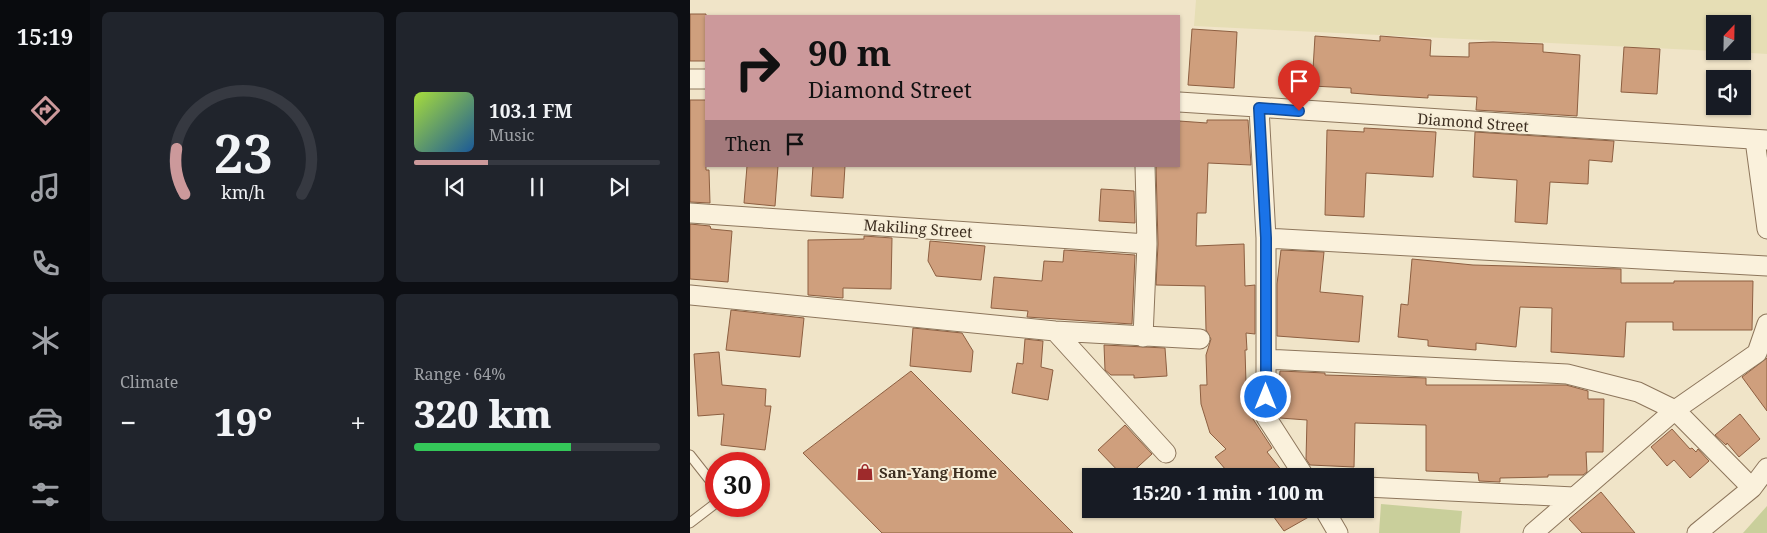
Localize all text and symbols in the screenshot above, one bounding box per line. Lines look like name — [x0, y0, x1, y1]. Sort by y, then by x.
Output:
north arrow — [1706, 15, 1751, 60]
map controls — [1706, 15, 1751, 115]
text: 15:19 — [17, 21, 73, 51]
text: 90 m — [808, 29, 891, 76]
icon: right — [725, 35, 790, 100]
pin — [1278, 60, 1320, 111]
icon: arrive — [1285, 67, 1313, 95]
button: sound — [1706, 70, 1751, 115]
text: Diamond Street — [808, 74, 972, 104]
icon: directions — [28, 93, 63, 128]
text: 103.1 FM — [489, 98, 572, 124]
street label: Diamond Street — [1417, 108, 1529, 136]
text: 23 — [214, 117, 272, 188]
text: Music — [489, 124, 534, 146]
icon: arrive — [781, 130, 809, 158]
text: Then — [725, 131, 771, 157]
icon: music — [28, 170, 63, 205]
icon: previous — [441, 173, 469, 201]
icon: pause — [523, 173, 551, 201]
icon: next — [605, 173, 633, 201]
text: km/h — [221, 180, 265, 204]
street label: Makiling Street — [863, 214, 973, 242]
icon: phone — [28, 246, 63, 281]
icon: climate — [28, 323, 63, 358]
text: Range · 64% — [414, 363, 506, 385]
position arrow — [1239, 370, 1291, 422]
text: Climate — [120, 371, 178, 393]
text: 320 km — [414, 387, 552, 439]
text: 19° — [214, 395, 272, 447]
icon: car — [28, 400, 63, 435]
text: − — [120, 403, 136, 441]
text: + — [350, 403, 366, 441]
speed limit sign: 30 — [705, 452, 770, 517]
shop icon: San-Yang Home — [855, 462, 875, 482]
place label: San-Yang Home — [879, 462, 997, 482]
icon: filters — [28, 477, 63, 512]
text: 15:20 · 1 min · 100 m — [1132, 480, 1324, 506]

